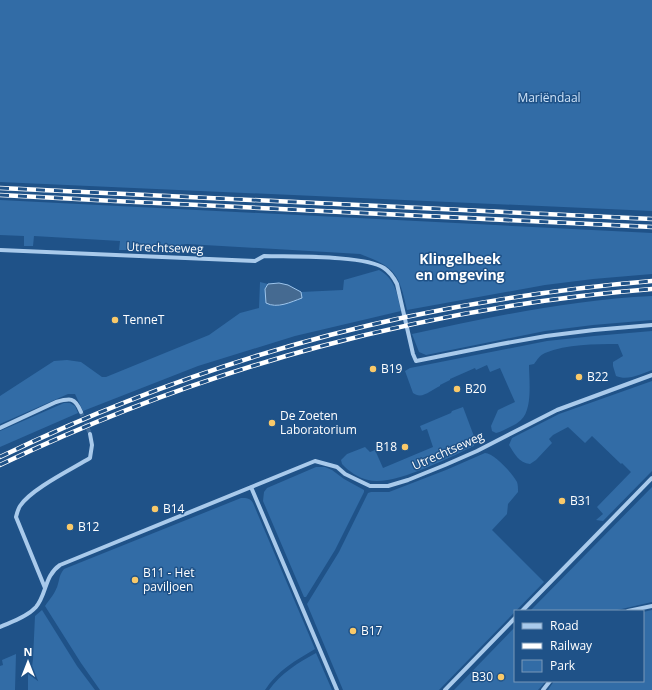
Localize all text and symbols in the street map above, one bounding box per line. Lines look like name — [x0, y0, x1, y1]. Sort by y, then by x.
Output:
park label: Mariëndaal — [517, 89, 581, 106]
street label: Utrechtseweg — [126, 238, 204, 257]
district label: Klingelbeek en omgeving — [415, 249, 505, 284]
place label: TenneT — [123, 311, 165, 328]
marker: TenneT — [110, 315, 120, 325]
place label: B19 — [381, 360, 403, 377]
marker: B19 — [368, 364, 378, 374]
place label: B22 — [587, 368, 609, 385]
marker: B22 — [574, 372, 584, 382]
place label: B20 — [465, 380, 487, 397]
marker: B20 — [452, 384, 462, 394]
place label: De Zoeten Laboratorium — [280, 407, 357, 438]
marker: De Zoeten Laboratorium — [267, 418, 277, 428]
street label: Utrechtseweg — [409, 427, 487, 474]
place label: B18 — [376, 438, 397, 455]
marker: B18 — [400, 442, 410, 452]
place label: B31 — [570, 492, 591, 509]
marker: B31 — [557, 496, 567, 506]
place label: B14 — [163, 500, 185, 517]
marker: B14 — [150, 504, 160, 514]
place label: B12 — [78, 518, 100, 535]
marker: B12 — [65, 522, 75, 532]
place label: B11 - Het paviljoen — [143, 564, 194, 595]
marker: B11 - Het paviljoen — [130, 575, 140, 585]
legend — [514, 610, 644, 682]
text: Road — [550, 617, 579, 634]
place label: B17 — [361, 622, 383, 639]
marker: B17 — [348, 626, 358, 636]
text: Railway — [550, 637, 593, 654]
north arrow — [8, 642, 48, 682]
text: N — [24, 644, 32, 659]
text: Park — [550, 657, 576, 674]
place label: B30 — [472, 668, 493, 685]
marker: B30 — [496, 672, 506, 682]

